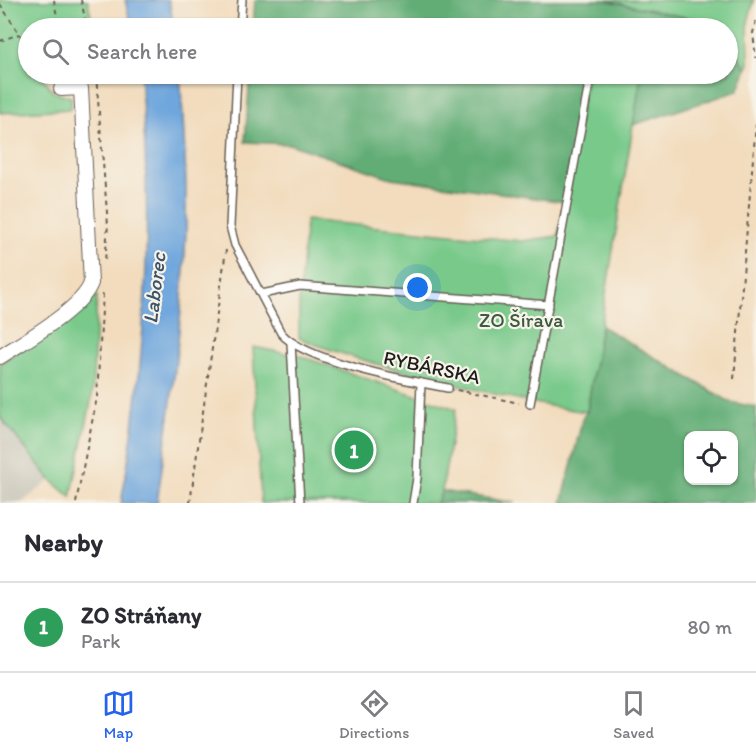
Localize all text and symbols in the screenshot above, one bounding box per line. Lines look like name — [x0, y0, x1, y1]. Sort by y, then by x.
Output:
search box — [18, 18, 738, 84]
icon: search — [39, 35, 72, 68]
text: Search here — [87, 38, 197, 65]
water label: Laborec — [137, 250, 171, 325]
your location — [403, 273, 432, 302]
park label: ZO Šírava — [479, 308, 563, 332]
street label: RYBÁRSKA — [381, 345, 483, 389]
pin: 1 — [334, 428, 374, 472]
map controls — [684, 431, 738, 485]
button: locate — [684, 431, 738, 485]
text: Nearby — [24, 526, 103, 558]
text: ZO Stráňany — [81, 602, 201, 629]
text: 1 — [39, 615, 48, 639]
text: 80 m — [687, 615, 732, 639]
text: Park — [81, 629, 120, 653]
tab: Map — [102, 687, 135, 742]
tab: Directions — [339, 687, 409, 742]
tab: Saved — [613, 687, 654, 742]

